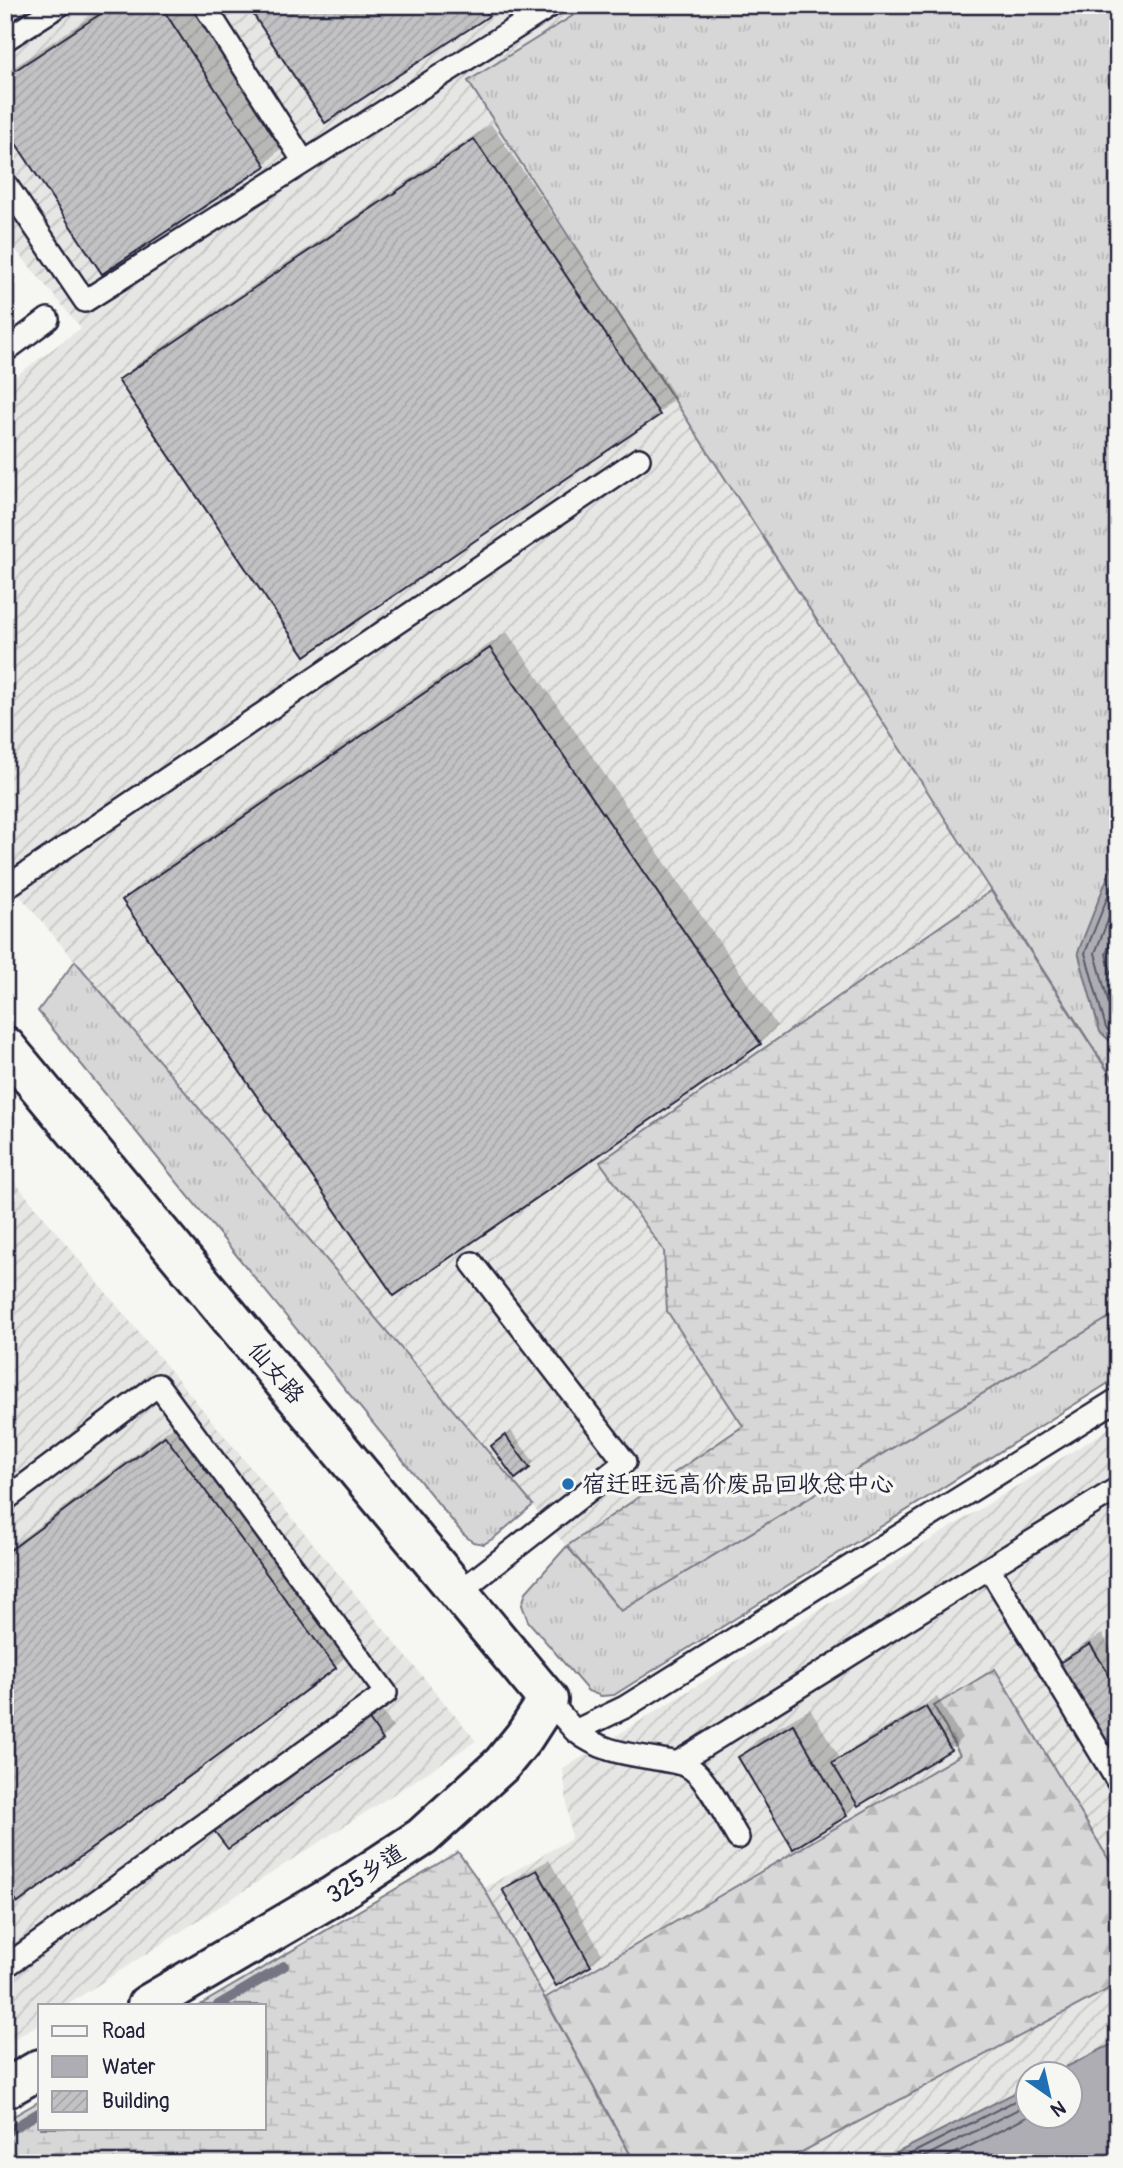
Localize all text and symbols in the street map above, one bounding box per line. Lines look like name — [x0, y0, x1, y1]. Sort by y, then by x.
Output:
street label: 仙女路 — [242, 1336, 310, 1410]
place label: 宿迁旺远高价废品回收总中心 — [582, 1470, 894, 1499]
marker: 宿迁旺远高价废品回收总中心 — [560, 1476, 576, 1492]
street label: 325乡道 — [321, 1838, 411, 1910]
legend — [38, 2004, 266, 2130]
text: Road — [102, 2018, 146, 2045]
text: Water — [102, 2054, 156, 2081]
north arrow — [1014, 2060, 1084, 2130]
text: Building — [102, 2088, 169, 2115]
text: N — [1046, 2095, 1070, 2122]

